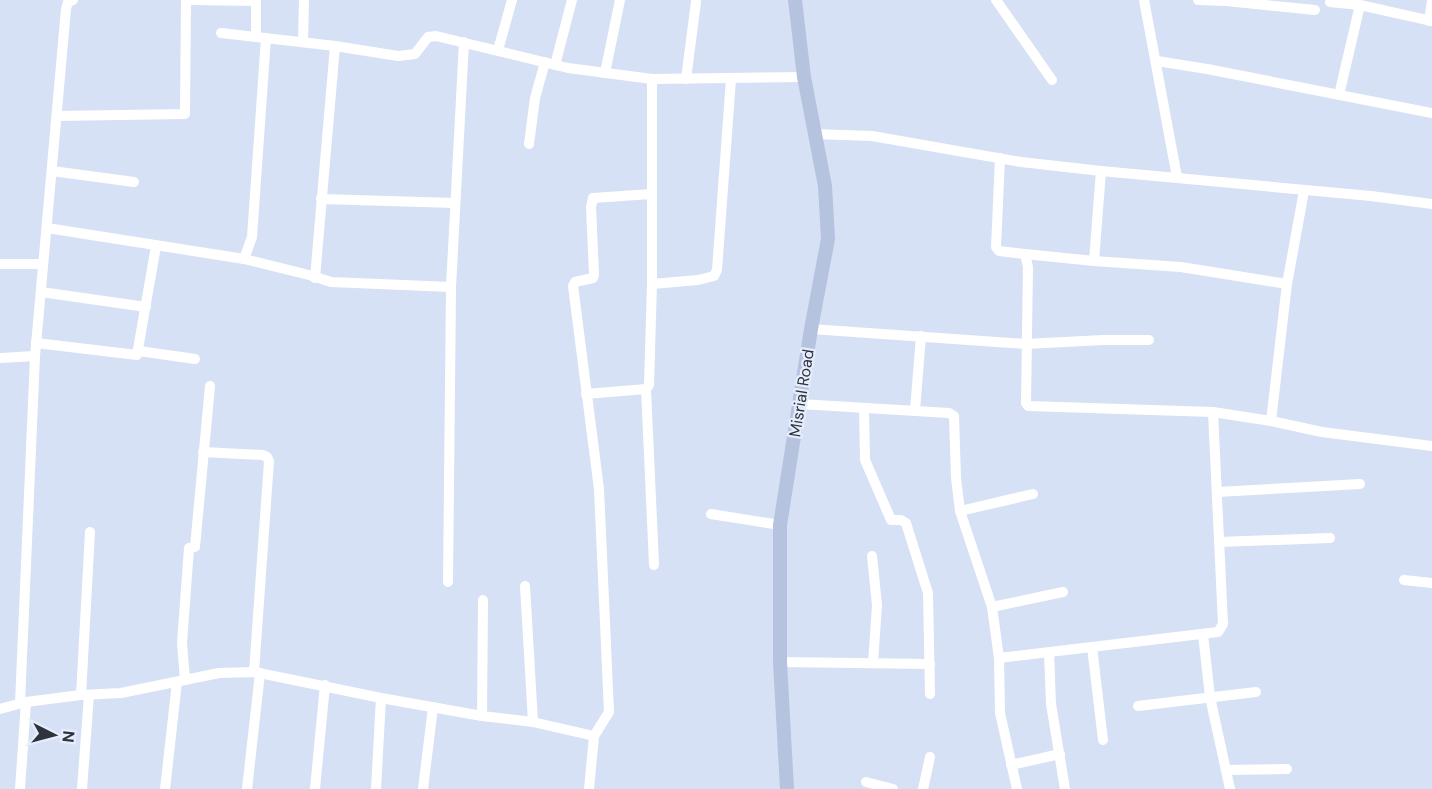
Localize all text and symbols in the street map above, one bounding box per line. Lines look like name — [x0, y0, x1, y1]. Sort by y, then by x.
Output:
street label: Misrial Road — [784, 348, 819, 439]
north arrow — [24, 705, 84, 765]
text: N — [57, 730, 79, 743]

